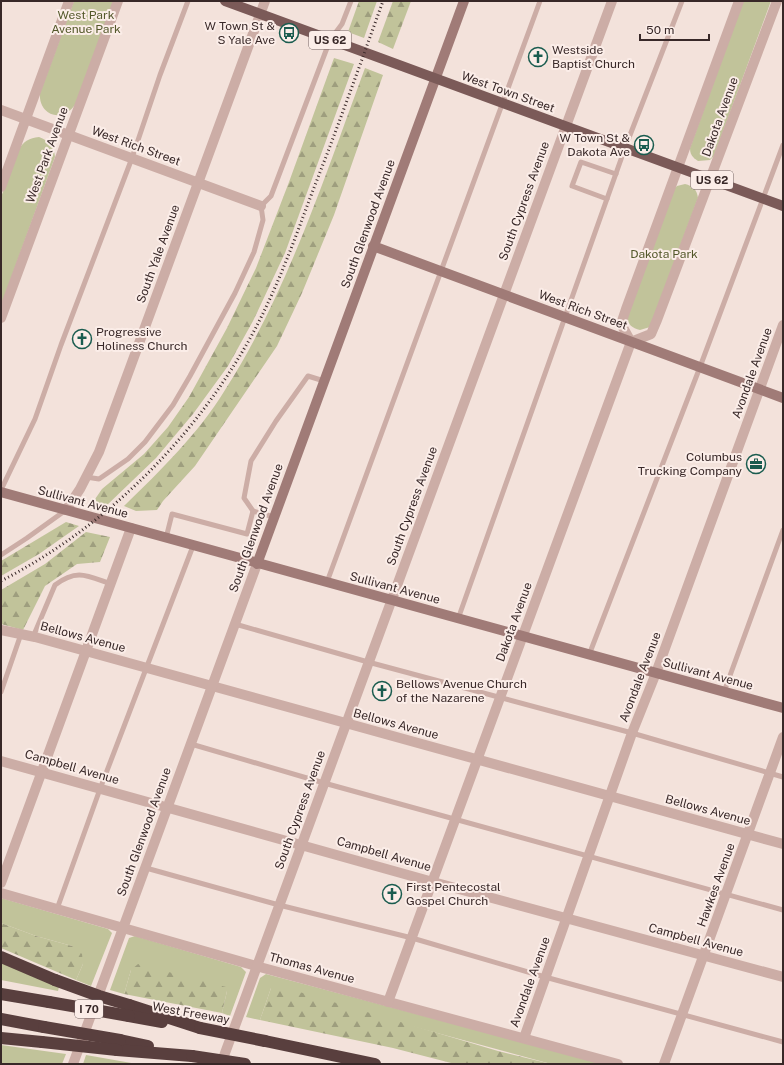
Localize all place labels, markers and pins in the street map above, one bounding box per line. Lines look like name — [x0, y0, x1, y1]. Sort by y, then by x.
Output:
place label: W Town St & S Yale Ave — [205, 19, 275, 47]
bus stop icon: W Town St & S Yale Ave — [278, 22, 300, 44]
place label: Westside Baptist Church — [552, 43, 635, 71]
church icon: Westside Baptist Church — [527, 46, 549, 68]
place label: W Town St & Dakota Ave — [560, 131, 630, 159]
bus stop icon: W Town St & Dakota Ave — [633, 134, 655, 156]
place label: Progressive Holiness Church — [96, 325, 187, 353]
church icon: Progressive Holiness Church — [71, 328, 93, 350]
place label: Columbus Trucking Company — [638, 450, 743, 478]
office icon: Columbus Trucking Company — [745, 453, 767, 475]
place label: Bellows Avenue Church of the Nazarene — [396, 677, 527, 705]
church icon: Bellows Avenue Church of the Nazarene — [371, 680, 393, 702]
place label: First Pentecostal Gospel Church — [406, 880, 501, 908]
church icon: First Pentecostal Gospel Church — [381, 883, 403, 905]

